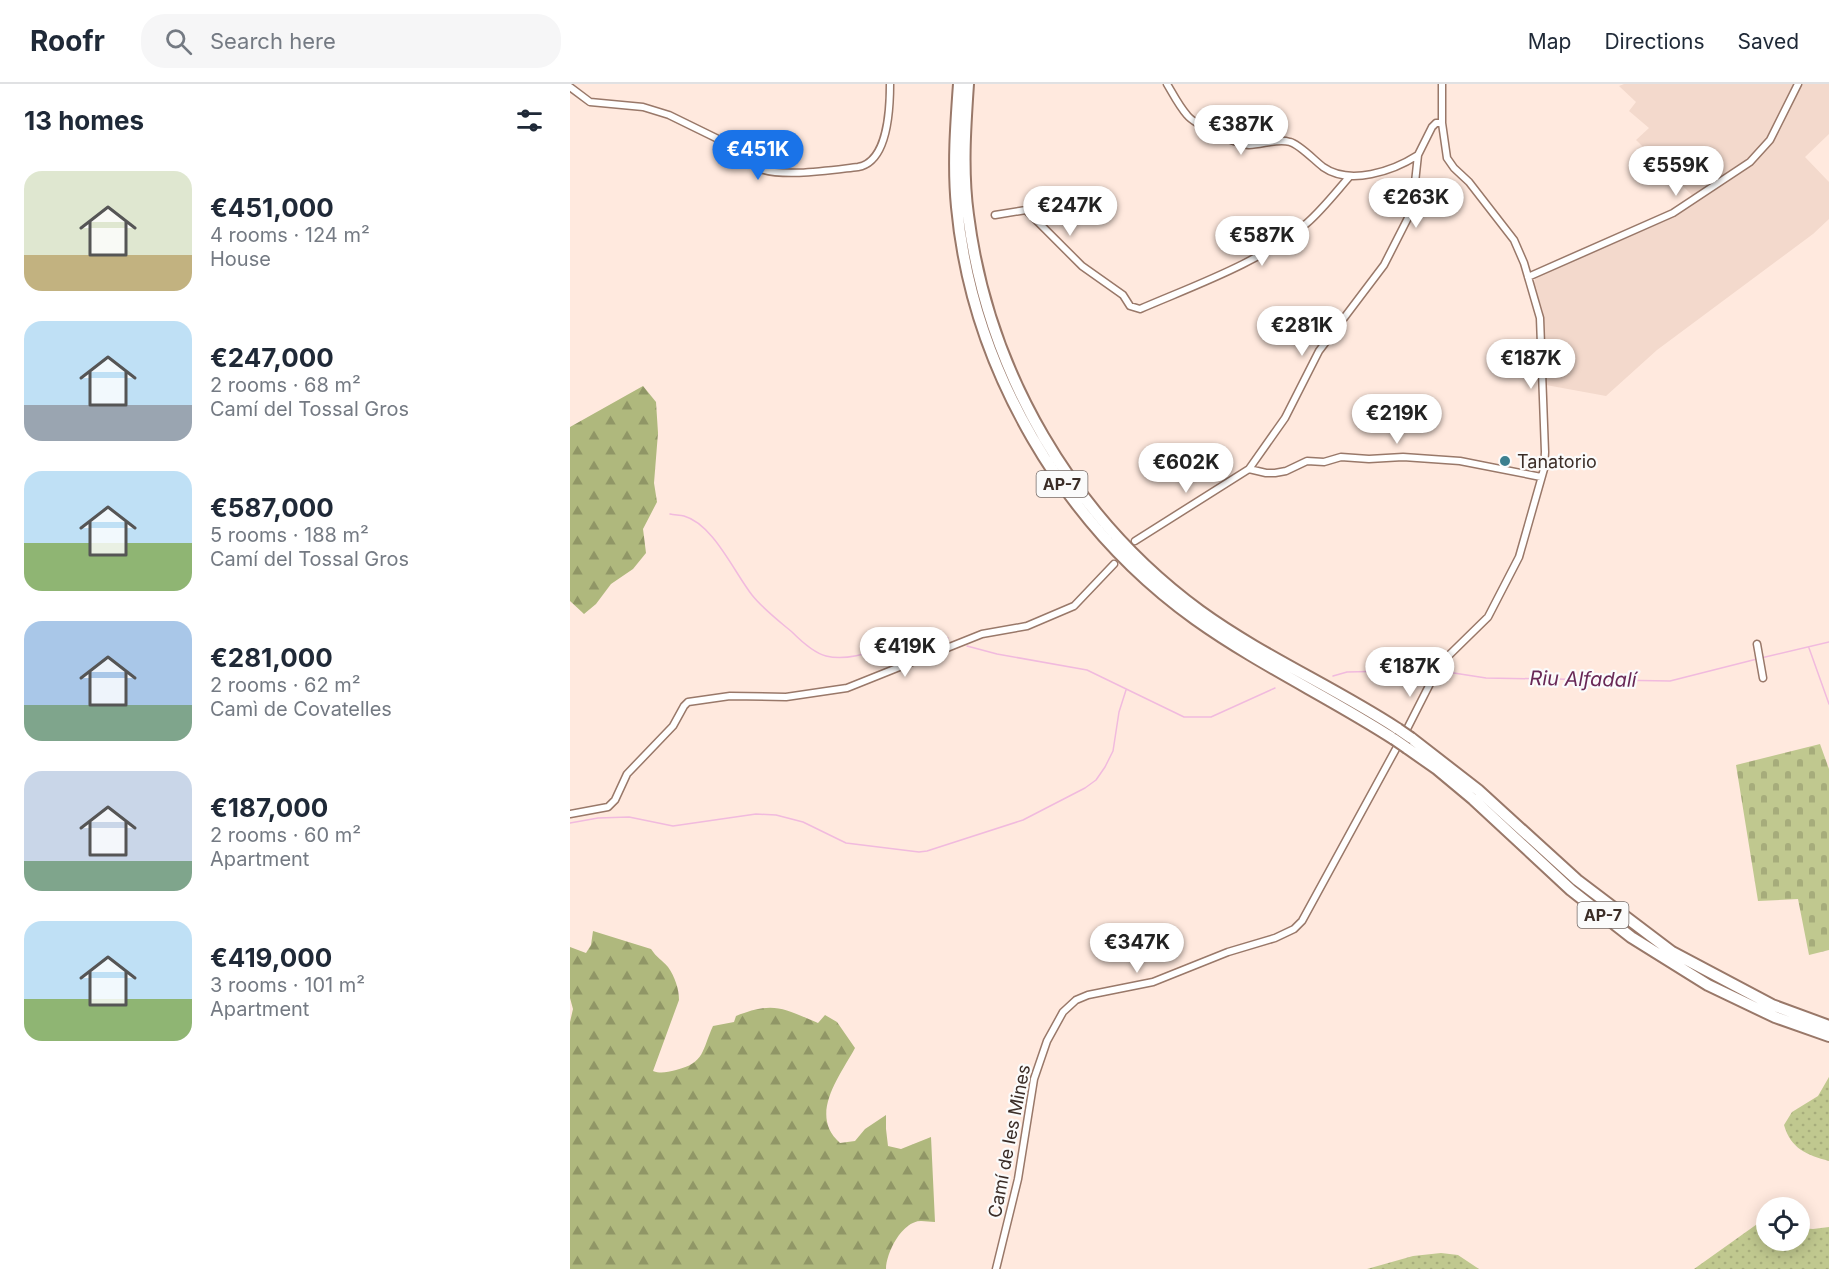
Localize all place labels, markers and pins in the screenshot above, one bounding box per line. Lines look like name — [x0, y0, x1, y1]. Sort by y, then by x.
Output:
pin: €387K — [1199, 105, 1283, 156]
pin: €451K — [716, 130, 800, 181]
pin: €559K — [1634, 146, 1718, 197]
pin: €263K — [1374, 178, 1458, 229]
pin: €247K — [1028, 186, 1112, 237]
pin: €587K — [1220, 216, 1304, 267]
pin: €281K — [1260, 306, 1344, 357]
pin: €187K — [1489, 339, 1573, 390]
pin: €219K — [1355, 394, 1439, 445]
pin: €602K — [1144, 443, 1228, 494]
place label: Tanatorio — [1517, 451, 1597, 472]
marker: Tanatorio — [1498, 454, 1512, 468]
pin: €419K — [863, 627, 947, 678]
pin: €187K — [1368, 647, 1452, 698]
pin: €347K — [1095, 923, 1179, 974]

